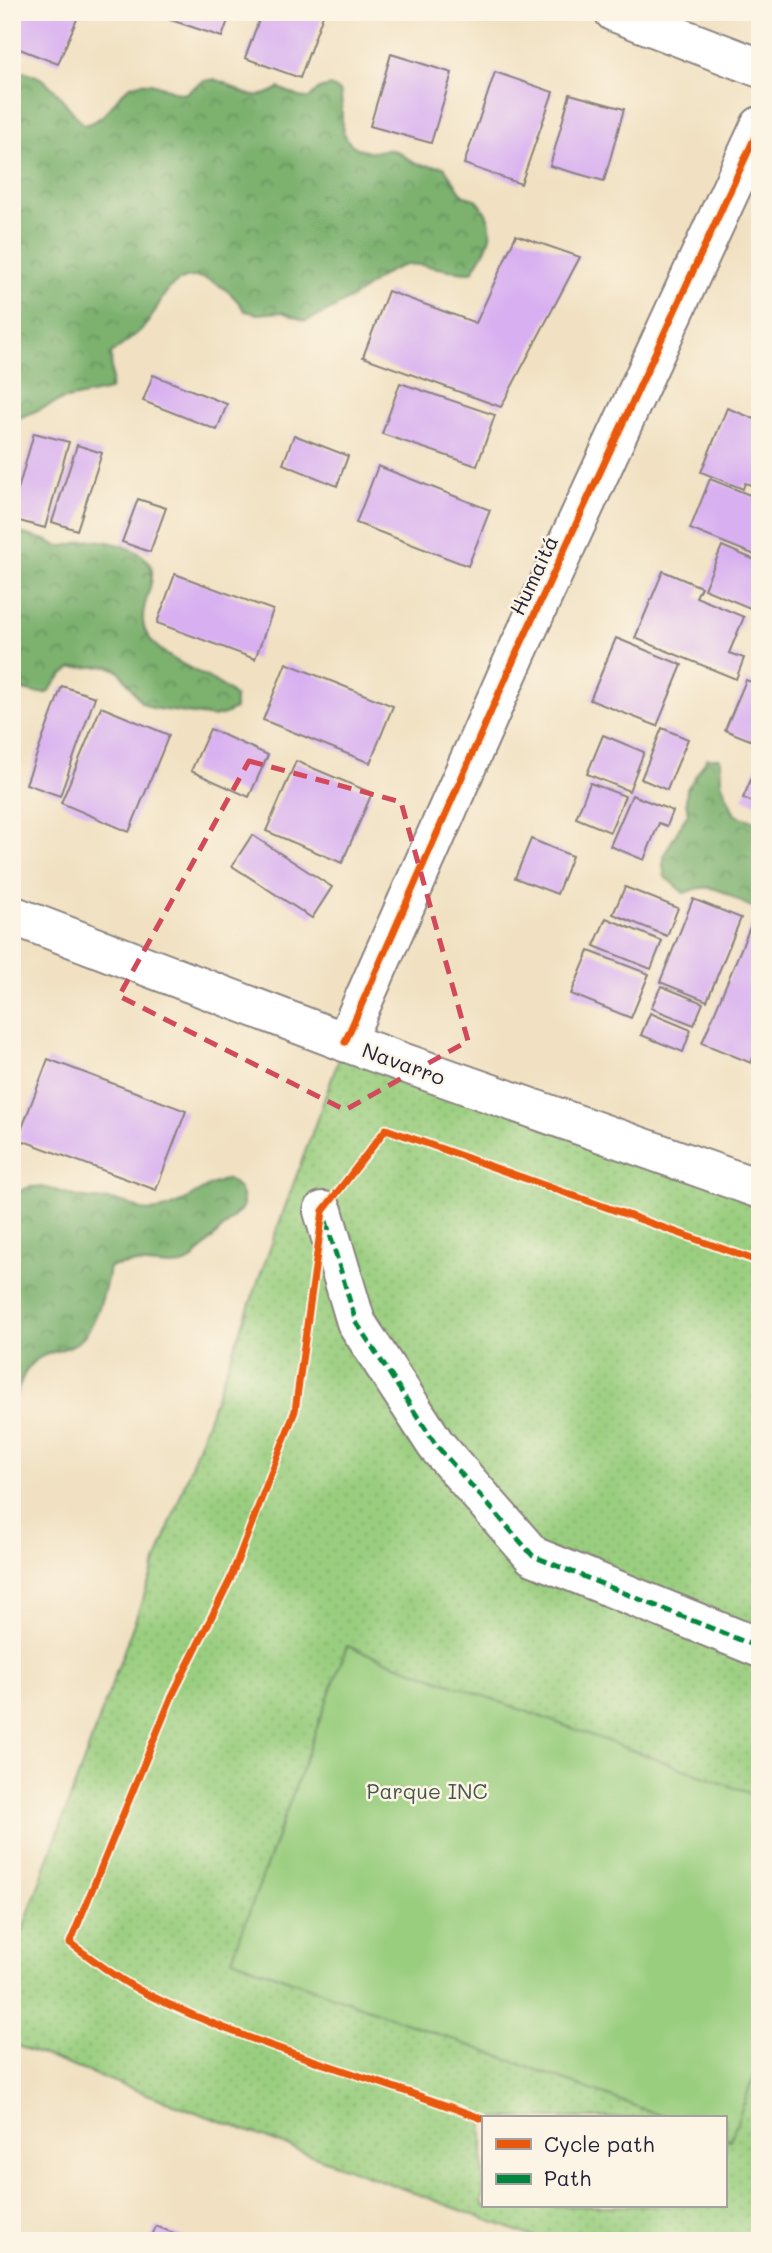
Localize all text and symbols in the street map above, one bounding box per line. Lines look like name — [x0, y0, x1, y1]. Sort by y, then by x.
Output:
street label: Humaitá — [503, 531, 563, 619]
street label: Navarro — [359, 1036, 449, 1090]
park label: Parque INC — [367, 1777, 487, 1804]
legend — [482, 2116, 726, 2208]
text: Cycle path — [544, 2130, 654, 2157]
text: Path — [544, 2164, 591, 2191]

